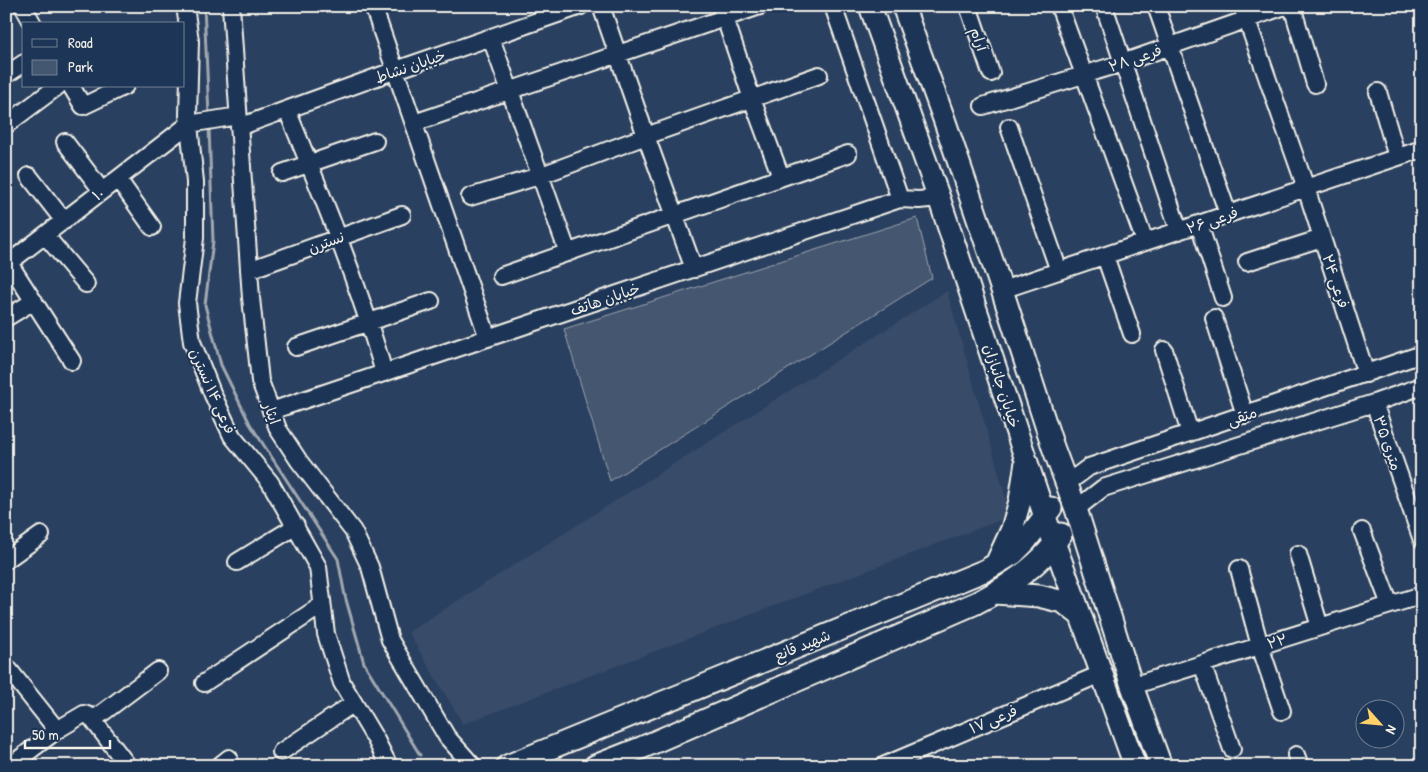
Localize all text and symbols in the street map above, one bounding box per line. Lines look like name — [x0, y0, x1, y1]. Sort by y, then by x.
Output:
legend — [22, 22, 185, 88]
street label: آرام — [964, 24, 993, 55]
text: Road — [68, 32, 93, 53]
street label: فرعی ۲۸ — [1106, 39, 1164, 77]
street label: خیابان نشاط — [372, 44, 448, 88]
text: Park — [68, 56, 93, 77]
street label: ۱۰ — [87, 183, 109, 205]
street label: فرعی ۲۶ — [1183, 201, 1241, 239]
street label: نسترن — [305, 226, 347, 258]
street label: فرعی ۲۴ — [1317, 251, 1355, 311]
street label: خیابان هاتف — [567, 277, 643, 321]
street label: خیابان جانبازان — [979, 341, 1025, 431]
street label: فرعی ۱۴ نسترن — [185, 345, 241, 437]
street label: ایثار — [258, 398, 286, 427]
street label: متقی — [1224, 401, 1260, 431]
street label: ۳۵ متری — [1369, 413, 1407, 473]
street label: شهید قانع — [771, 624, 834, 667]
street label: ۲۲ — [1264, 628, 1290, 654]
street label: فرعی ۱۷ — [966, 699, 1020, 739]
north arrow — [1356, 700, 1406, 750]
scale bar — [25, 717, 110, 749]
text: N — [1382, 722, 1402, 738]
text: 50 m — [32, 724, 59, 745]

